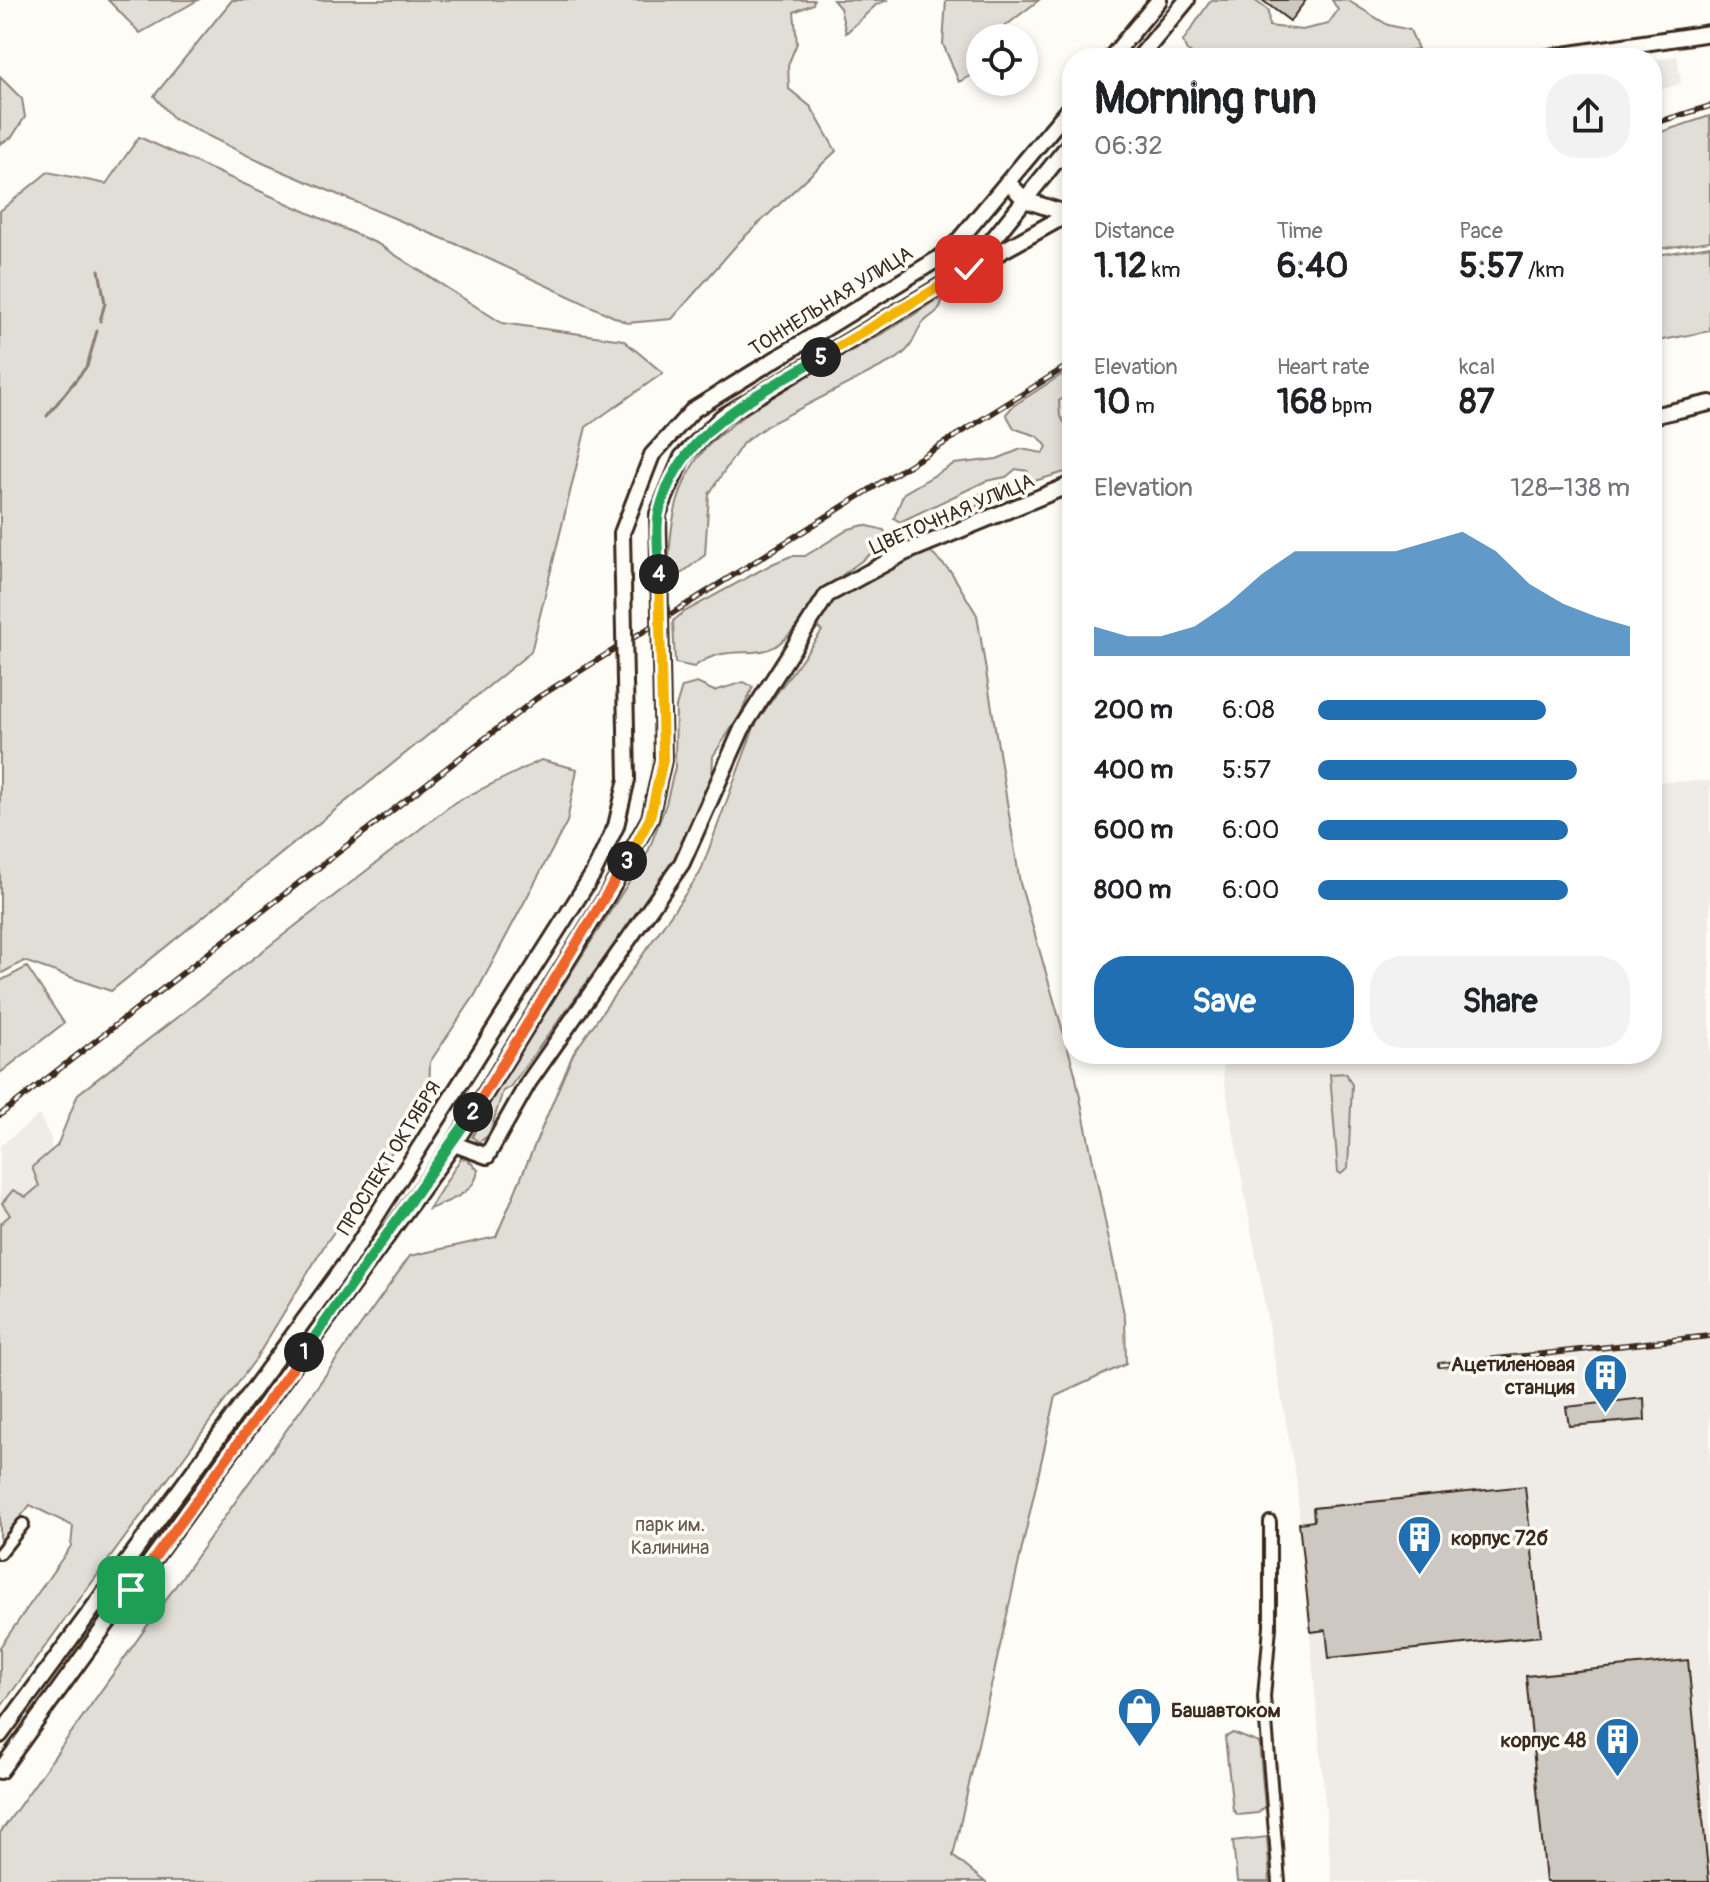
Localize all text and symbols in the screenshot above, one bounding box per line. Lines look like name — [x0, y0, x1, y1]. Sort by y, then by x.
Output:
map controls — [966, 24, 1038, 96]
button: locate — [966, 24, 1038, 96]
text: Morning run — [1094, 72, 1317, 127]
button: share — [1546, 74, 1630, 158]
text: 06:32 — [1094, 130, 1163, 162]
text: Distance — [1094, 217, 1174, 245]
text: Time — [1277, 217, 1323, 245]
text: Pace — [1459, 217, 1503, 245]
pin — [935, 235, 1003, 303]
street label: ТОННЕЛЬНАЯ УЛИЦА — [745, 241, 917, 361]
text: 1.12 — [1094, 245, 1147, 288]
text: 6:40 — [1277, 245, 1348, 288]
text: 5:57 — [1459, 245, 1523, 288]
icon: check — [947, 247, 991, 291]
text: km — [1147, 256, 1181, 284]
text: /km — [1523, 256, 1565, 284]
pin: 5 — [801, 337, 841, 377]
text: 5 — [815, 343, 827, 371]
text: Elevation — [1094, 353, 1178, 381]
text: Heart rate — [1277, 353, 1369, 381]
text: kcal — [1459, 353, 1495, 381]
text: 10 — [1094, 381, 1131, 424]
text: 168 — [1277, 381, 1327, 424]
text: 87 — [1459, 381, 1494, 424]
text: m — [1131, 392, 1155, 420]
text: bpm — [1327, 392, 1372, 420]
street label: ЦВЕТОЧНАЯ УЛИЦА — [866, 468, 1038, 560]
text: Elevation — [1094, 472, 1193, 504]
text: 128–138 m — [1510, 472, 1630, 504]
pin: 4 — [639, 554, 679, 594]
text: 4 — [653, 560, 665, 588]
text: 200 m — [1094, 694, 1173, 726]
text: 6:08 — [1222, 694, 1275, 726]
text: 400 m — [1094, 754, 1173, 786]
text: 5:57 — [1222, 754, 1271, 786]
text: 600 m — [1094, 814, 1173, 846]
text: 6:00 — [1222, 814, 1280, 846]
pin: 3 — [607, 841, 647, 881]
text: 3 — [621, 847, 633, 875]
text: 800 m — [1094, 874, 1171, 906]
text: 6:00 — [1222, 874, 1280, 906]
button: Save — [1094, 956, 1354, 1048]
button: Share — [1370, 956, 1630, 1048]
street label: ПРОСПЕКТ ОКТЯБРЯ — [332, 1076, 446, 1240]
pin: 2 — [453, 1092, 493, 1132]
text: 2 — [467, 1098, 479, 1126]
pin: 1 — [284, 1332, 324, 1372]
text: 1 — [300, 1338, 308, 1366]
building icon: Ацетиленовая станция — [1582, 1351, 1630, 1414]
place label: Ацетиленовая станция — [1451, 1352, 1575, 1400]
park label: парк им. Калинина — [631, 1512, 709, 1560]
building icon: корпус 72б — [1396, 1514, 1444, 1577]
place label: корпус 72б — [1451, 1526, 1548, 1551]
pin — [97, 1556, 165, 1624]
icon: arrive — [109, 1568, 153, 1612]
shop icon: Башавтоком — [1116, 1686, 1164, 1749]
place label: Башавтоком — [1171, 1698, 1281, 1723]
building icon: корпус 48 — [1593, 1716, 1641, 1779]
place label: корпус 48 — [1501, 1728, 1586, 1753]

